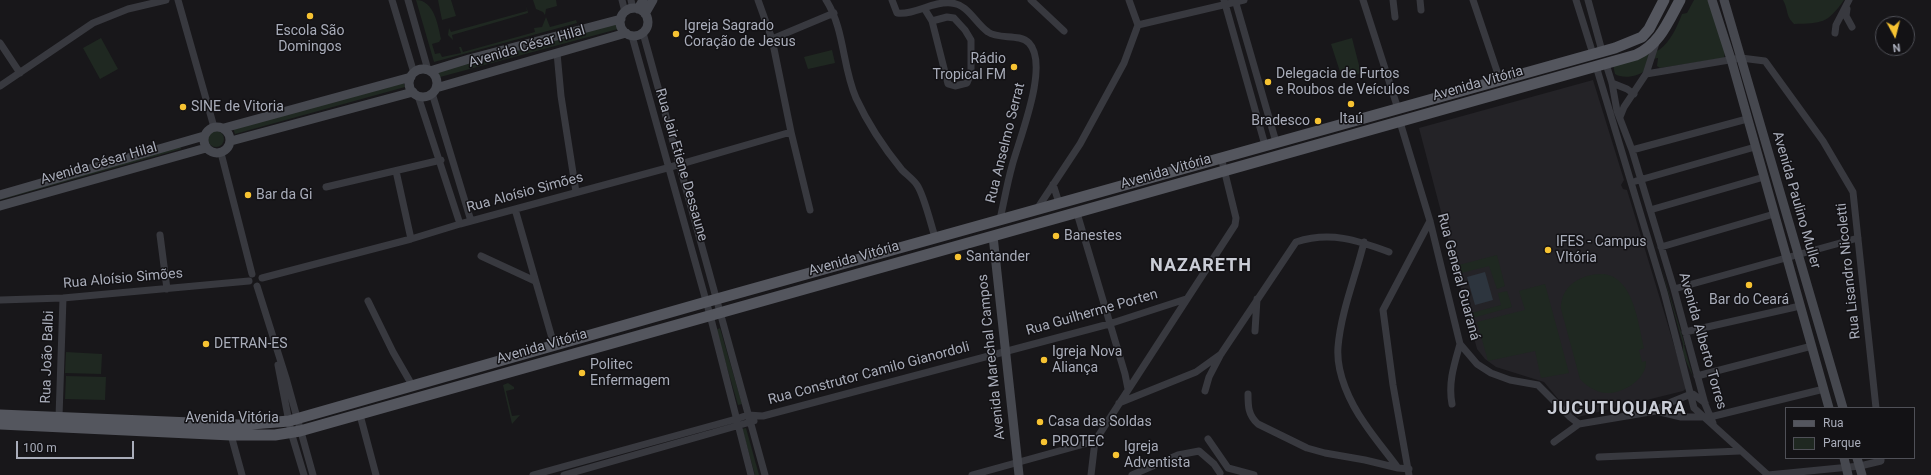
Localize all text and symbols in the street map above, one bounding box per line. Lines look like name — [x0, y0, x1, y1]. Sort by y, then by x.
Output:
marker: Escola São Domingos — [305, 11, 315, 21]
north arrow — [1875, 16, 1915, 56]
place label: Igreja Sagrado Coração de Jesus — [684, 18, 796, 50]
street label: Avenida César Hilal — [467, 22, 587, 72]
place label: Escola São Domingos — [276, 23, 344, 56]
marker: Igreja Sagrado Coração de Jesus — [671, 29, 681, 39]
text: N — [1892, 40, 1901, 54]
place label: Rádio Tropical FM — [933, 51, 1006, 84]
marker: Rádio Tropical FM — [1009, 62, 1019, 72]
street label: Avenida Vitória — [1431, 63, 1525, 105]
place label: Delegacia de Furtos e Roubos de Veículos — [1276, 66, 1410, 98]
marker: Delegacia de Furtos e Roubos de Veículos — [1263, 77, 1273, 87]
street label: Rua Anselmo Serrat — [983, 81, 1029, 205]
street label: Rua Jair Etiene Dessaune — [651, 87, 711, 243]
place label: SINE de Vitoria — [191, 99, 284, 115]
marker: Itaú — [1346, 99, 1356, 109]
marker: SINE de Vitoria — [178, 102, 188, 112]
place label: Itaú — [1339, 111, 1363, 127]
place label: Bradesco — [1251, 113, 1310, 129]
marker: Bradesco — [1313, 116, 1323, 126]
street label: Avenida Paulino Muller — [1768, 129, 1824, 271]
street label: Avenida César Hilal — [39, 139, 159, 189]
street label: Avenida Vitória — [1119, 151, 1213, 193]
street label: Rua Aloísio Simões — [465, 169, 585, 217]
place label: Bar da Gi — [256, 187, 312, 203]
marker: Bar da Gi — [243, 190, 253, 200]
street label: Rua Lisandro Nicoletti — [1833, 202, 1865, 340]
street label: Rua General Guaraná — [1433, 212, 1483, 342]
place label: Banestes — [1064, 228, 1122, 244]
marker: Banestes — [1051, 231, 1061, 241]
place label: IFES - Campus VItória — [1556, 234, 1646, 266]
street label: Avenida Vitória — [807, 238, 901, 280]
marker: IFES - Campus VItória — [1543, 245, 1553, 255]
place label: Santander — [966, 249, 1030, 265]
marker: Santander — [953, 252, 963, 262]
district label: NAZARETH — [1150, 255, 1252, 277]
street label: Rua Aloísio Simões — [62, 265, 184, 293]
street label: Avenida Alberto Torres — [1674, 271, 1730, 411]
street label: Avenida Marechal Campos — [975, 273, 1009, 441]
marker: Bar do Ceará — [1744, 280, 1754, 290]
street label: Rua Guilherme Porten — [1024, 286, 1160, 340]
place label: Bar do Ceará — [1709, 292, 1789, 308]
street label: Rua João Balbi — [38, 310, 58, 404]
street label: Avenida Vitória — [495, 326, 589, 368]
place label: DETRAN-ES — [214, 336, 288, 352]
marker: DETRAN-ES — [201, 339, 211, 349]
street label: Rua Construtor Camilo Gianordoli — [766, 339, 972, 409]
place label: Igreja Nova Aliança — [1052, 344, 1122, 376]
marker: Igreja Nova Aliança — [1039, 355, 1049, 365]
place label: Politec Enfermagem — [590, 357, 670, 390]
marker: Politec Enfermagem — [577, 368, 587, 378]
district label: JUCUTUQUARA — [1547, 398, 1687, 420]
legend — [1785, 407, 1915, 459]
street label: Avenida Vitória — [185, 410, 279, 426]
place label: Casa das Soldas — [1048, 414, 1152, 430]
text: Rua — [1823, 416, 1844, 430]
marker: Casa das Soldas — [1035, 417, 1045, 427]
scale bar — [18, 433, 136, 459]
place label: PROTEC — [1052, 434, 1104, 450]
text: Parque — [1823, 436, 1861, 450]
marker: PROTEC — [1039, 437, 1049, 447]
place label: Igreja Adventista — [1124, 439, 1190, 472]
text: 100 m — [23, 441, 57, 455]
marker: Igreja Adventista — [1111, 450, 1121, 460]

